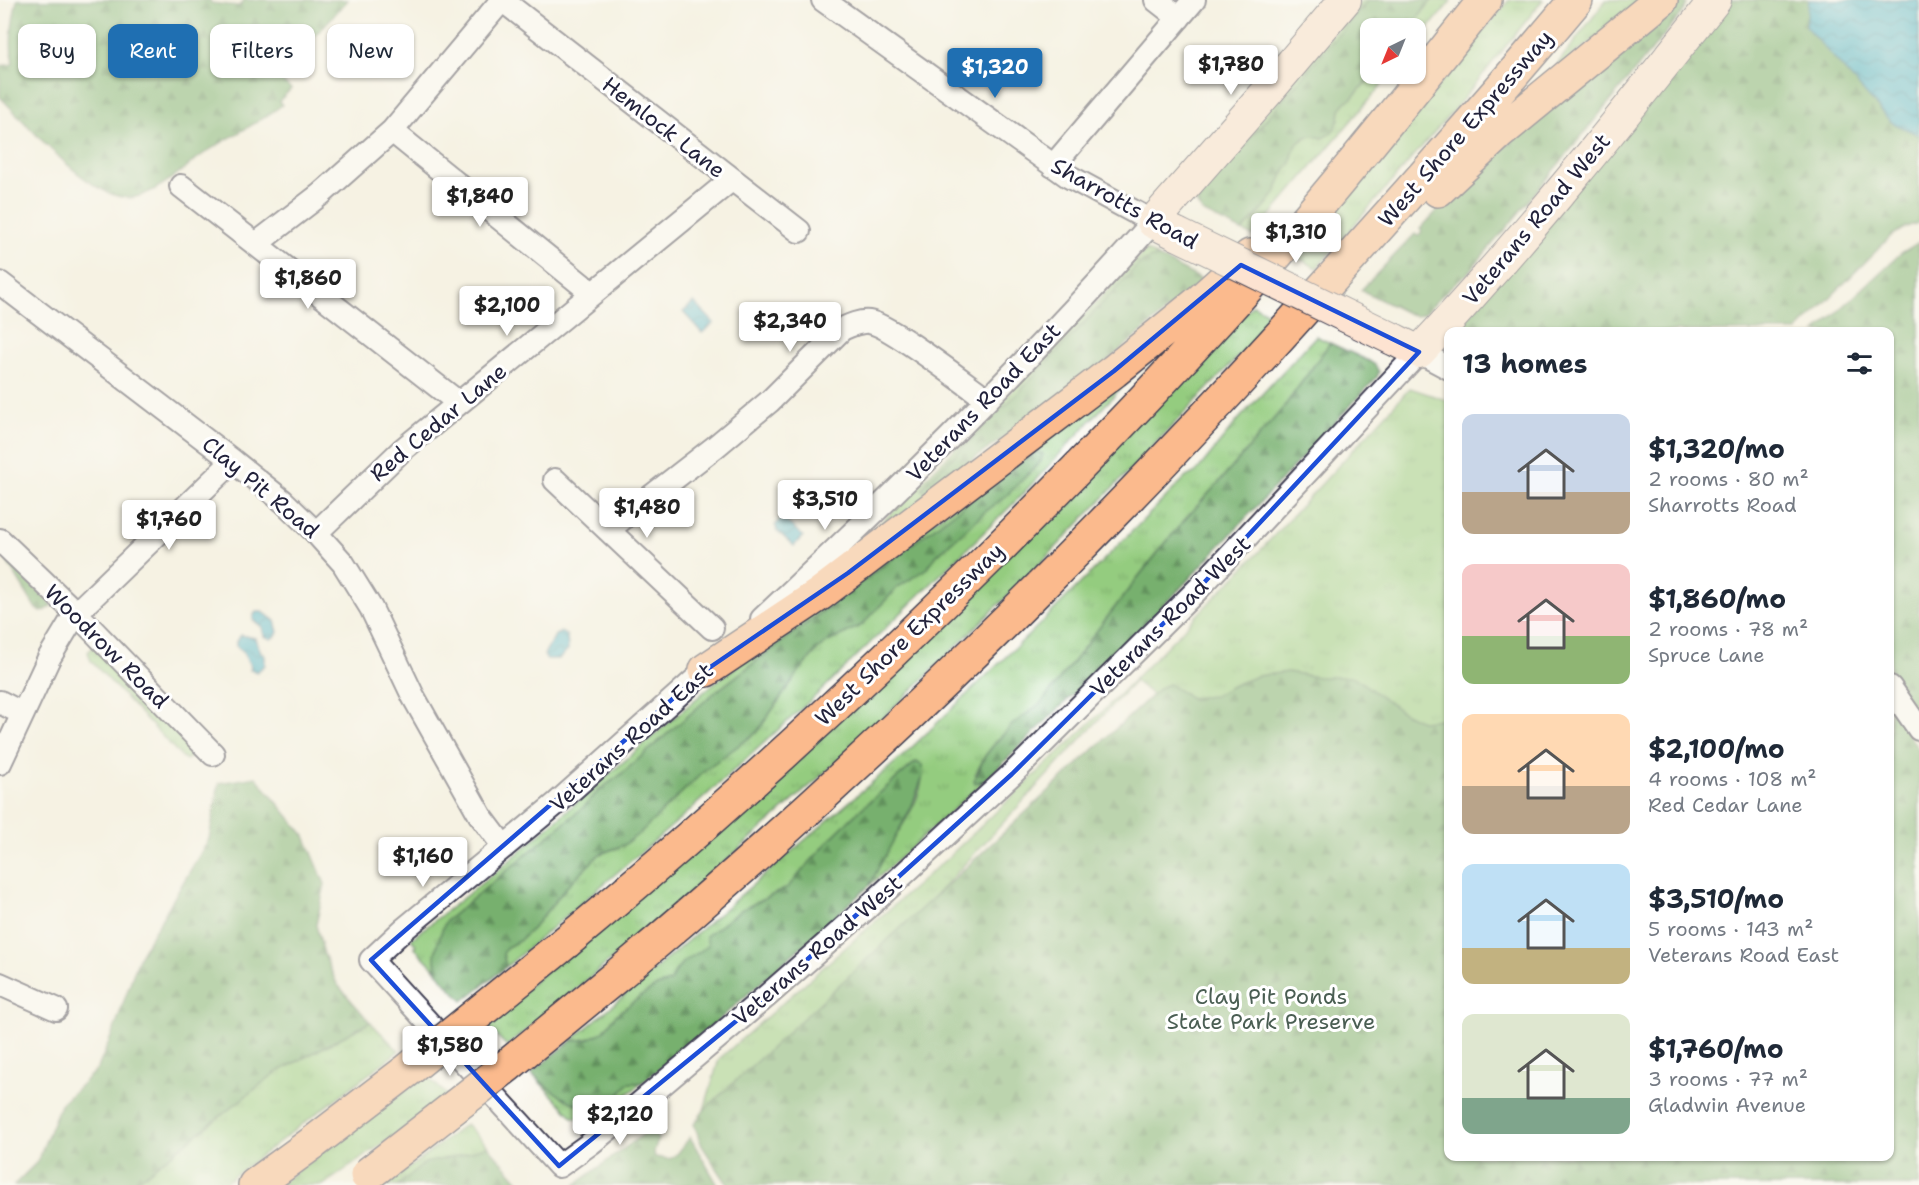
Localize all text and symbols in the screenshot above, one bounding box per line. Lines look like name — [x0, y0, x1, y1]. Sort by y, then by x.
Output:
north arrow — [1360, 18, 1426, 84]
map controls — [1360, 18, 1426, 84]
chip: Buy — [18, 24, 96, 78]
chip: Rent — [108, 24, 198, 78]
chip: Filters — [210, 24, 315, 78]
chip: New — [327, 24, 414, 78]
street label: West Shore Expressway — [1372, 24, 1559, 233]
pin: $1,780 — [1182, 45, 1280, 96]
pin: $1,320 — [946, 48, 1044, 99]
text: $1,780 — [1198, 51, 1264, 77]
text: $1,320 — [961, 54, 1029, 80]
street label: Hemlock Lane — [596, 70, 731, 185]
street label: Veterans Road West — [1456, 127, 1617, 311]
street label: Sharrotts Road — [1046, 151, 1203, 256]
pin: $1,840 — [431, 177, 529, 228]
text: $1,840 — [446, 183, 514, 209]
pin: $1,310 — [1247, 213, 1345, 264]
text: $1,310 — [1265, 219, 1327, 245]
pin: $1,860 — [259, 259, 357, 310]
text: $1,860 — [274, 265, 342, 291]
pin: $2,100 — [458, 286, 556, 337]
text: $2,100 — [473, 292, 541, 318]
pin: $2,340 — [741, 302, 839, 353]
text: $2,340 — [753, 308, 827, 334]
street label: Veterans Road East — [900, 317, 1067, 488]
text: 13 homes — [1462, 346, 1588, 381]
icon: filters — [1843, 347, 1876, 380]
street label: Red Cedar Lane — [364, 357, 513, 488]
street label: Clay Pit Road — [196, 430, 325, 545]
text: $1,320/mo — [1648, 431, 1785, 466]
icon: home — [1510, 438, 1582, 510]
text: 2 rooms · 80 m² — [1648, 466, 1809, 492]
pin: $3,510 — [776, 480, 874, 531]
text: $3,510 — [792, 486, 858, 512]
pin: $1,480 — [598, 488, 696, 539]
text: Sharrotts Road — [1648, 492, 1797, 518]
text: $1,480 — [613, 494, 681, 520]
pin: $1,760 — [120, 500, 218, 551]
text: $1,760 — [136, 506, 202, 532]
street label: Veterans Road West — [1084, 530, 1257, 703]
street label: West Shore Expressway — [809, 536, 1010, 732]
street label: Woodrow Road — [38, 578, 175, 715]
text: $1,860/mo — [1648, 581, 1786, 616]
icon: home — [1510, 588, 1582, 660]
text: 2 rooms · 78 m² — [1648, 616, 1808, 642]
text: Spruce Lane — [1648, 642, 1765, 668]
street label: Veterans Road East — [543, 656, 719, 819]
text: $2,100/mo — [1648, 731, 1785, 766]
icon: home — [1510, 738, 1582, 810]
text: 4 rooms · 108 m² — [1648, 766, 1817, 792]
text: Red Cedar Lane — [1648, 792, 1803, 818]
pin: $1,160 — [374, 837, 472, 888]
text: $1,160 — [392, 843, 454, 869]
street label: Veterans Road West — [726, 869, 908, 1032]
text: $3,510/mo — [1648, 881, 1784, 916]
icon: home — [1510, 888, 1582, 960]
text: 5 rooms · 143 m² — [1648, 916, 1813, 942]
text: Veterans Road East — [1648, 942, 1839, 968]
park label: Clay Pit Ponds State Park Preserve — [1167, 982, 1375, 1036]
pin: $1,580 — [401, 1026, 499, 1077]
text: $1,760/mo — [1648, 1031, 1784, 1066]
text: $1,580 — [416, 1032, 484, 1058]
icon: home — [1510, 1038, 1582, 1110]
text: 3 rooms · 77 m² — [1648, 1066, 1808, 1092]
text: Gladwin Avenue — [1648, 1092, 1806, 1118]
pin: $2,120 — [571, 1095, 669, 1146]
text: $2,120 — [587, 1101, 653, 1127]

